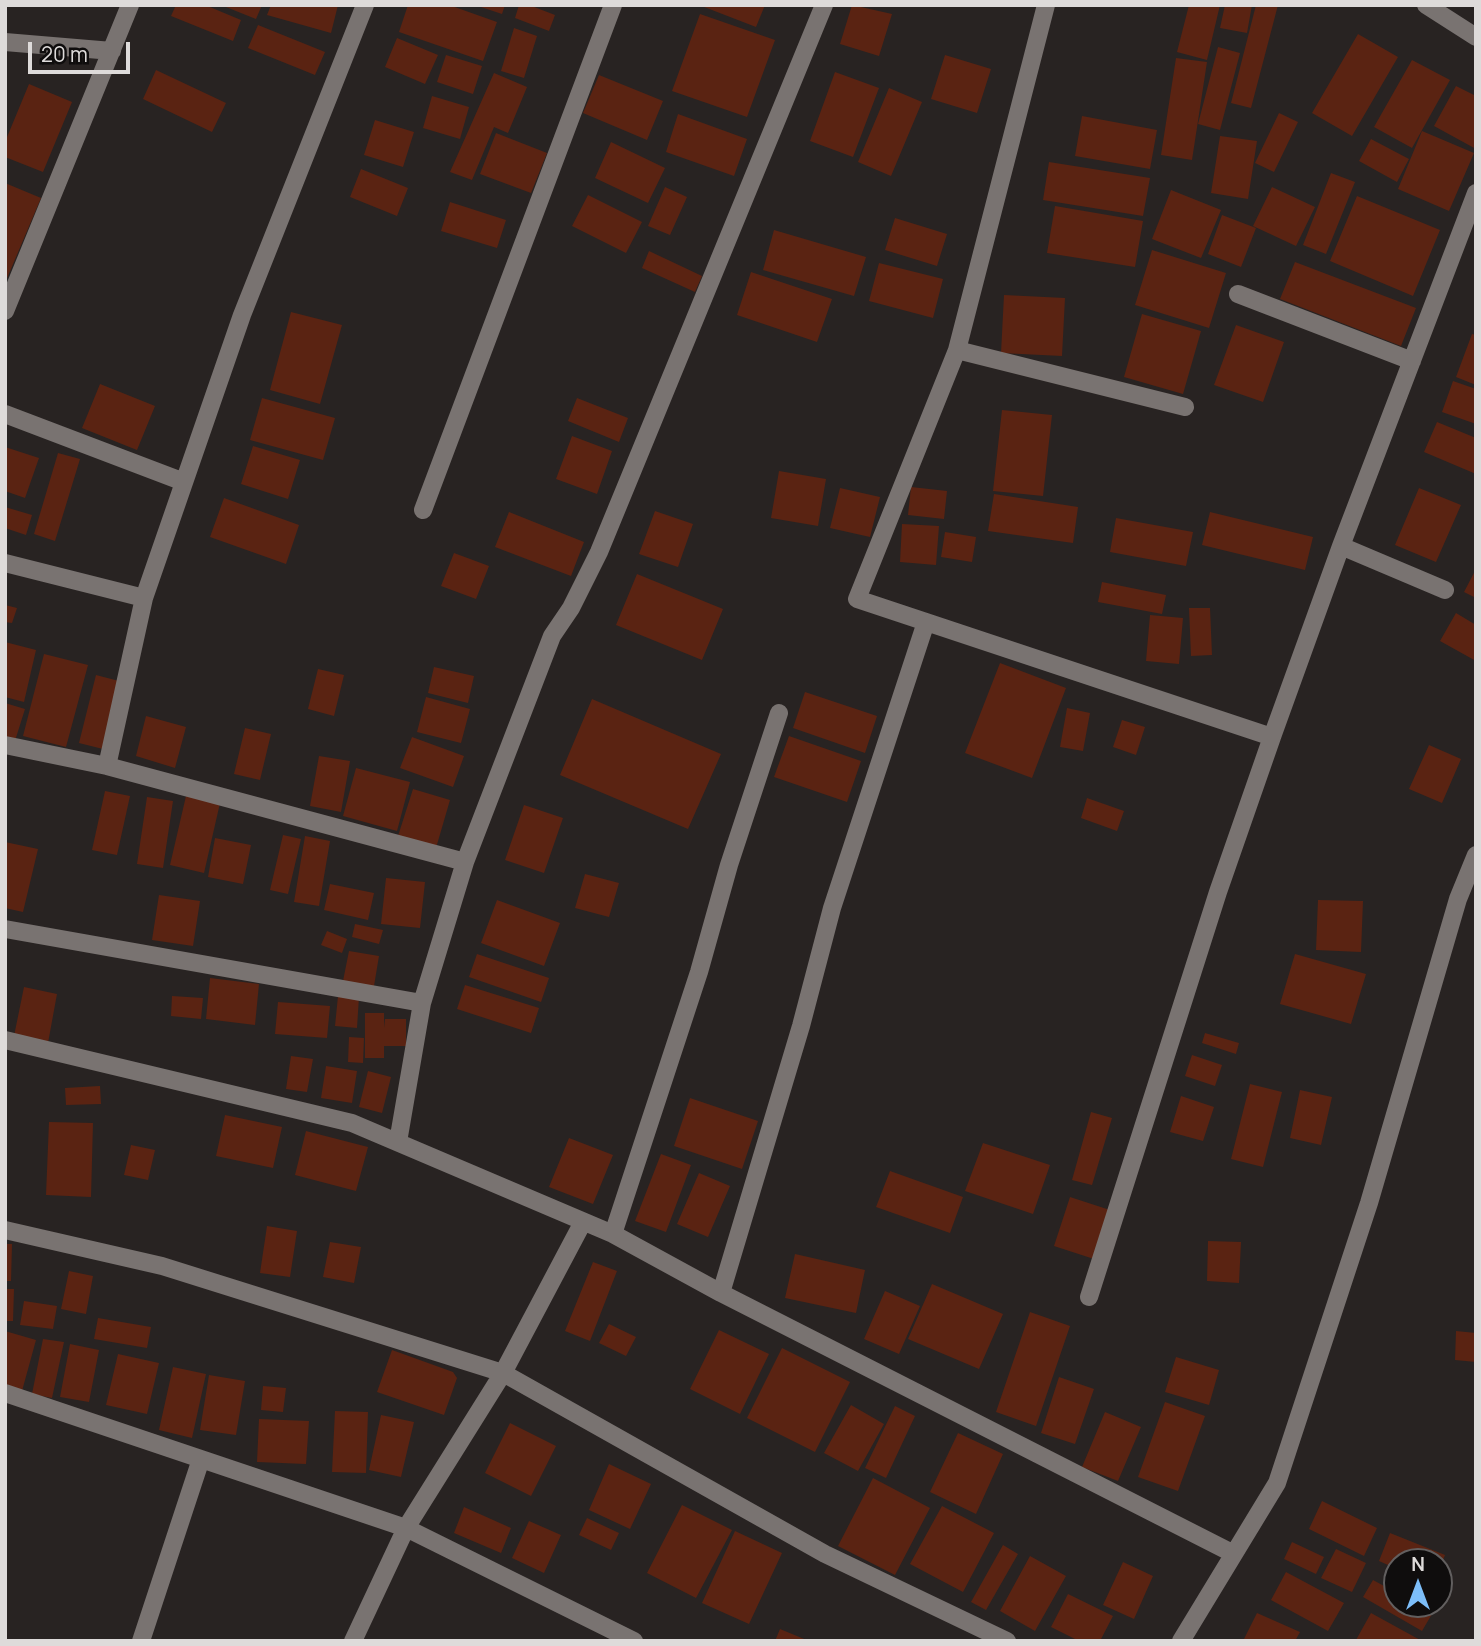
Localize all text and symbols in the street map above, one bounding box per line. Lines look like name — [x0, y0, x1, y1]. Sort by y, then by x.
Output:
scale bar — [32, 28, 133, 72]
text: 20 m — [41, 40, 88, 68]
north arrow — [1383, 1548, 1453, 1618]
text: N — [1411, 1551, 1425, 1577]

